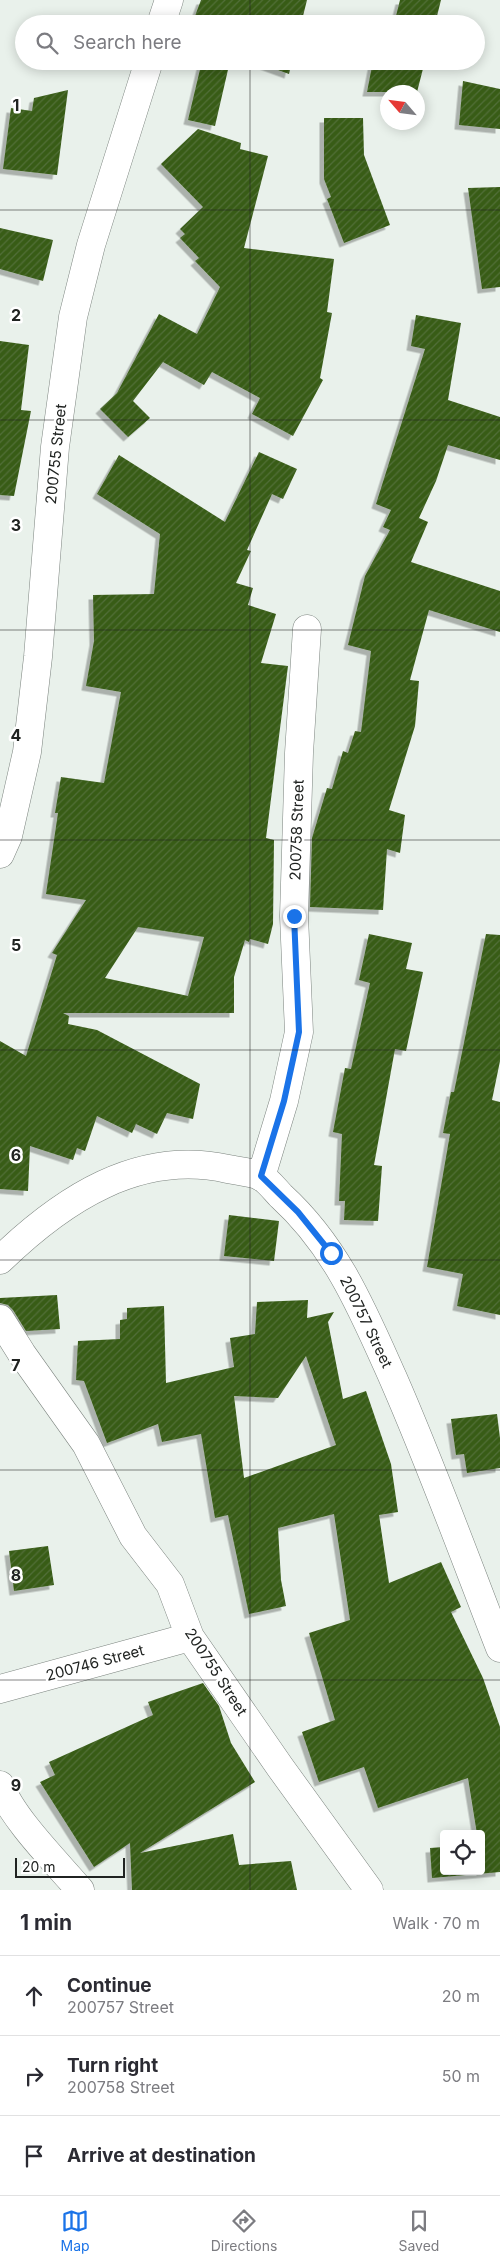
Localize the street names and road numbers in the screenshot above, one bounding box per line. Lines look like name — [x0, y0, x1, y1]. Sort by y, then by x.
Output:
street label: 200755 Street — [41, 403, 70, 505]
street label: 200758 Street — [285, 779, 308, 881]
street label: 200757 Street — [336, 1273, 397, 1371]
street label: 200755 Street — [181, 1624, 252, 1719]
street label: 200746 Street — [44, 1640, 146, 1685]

